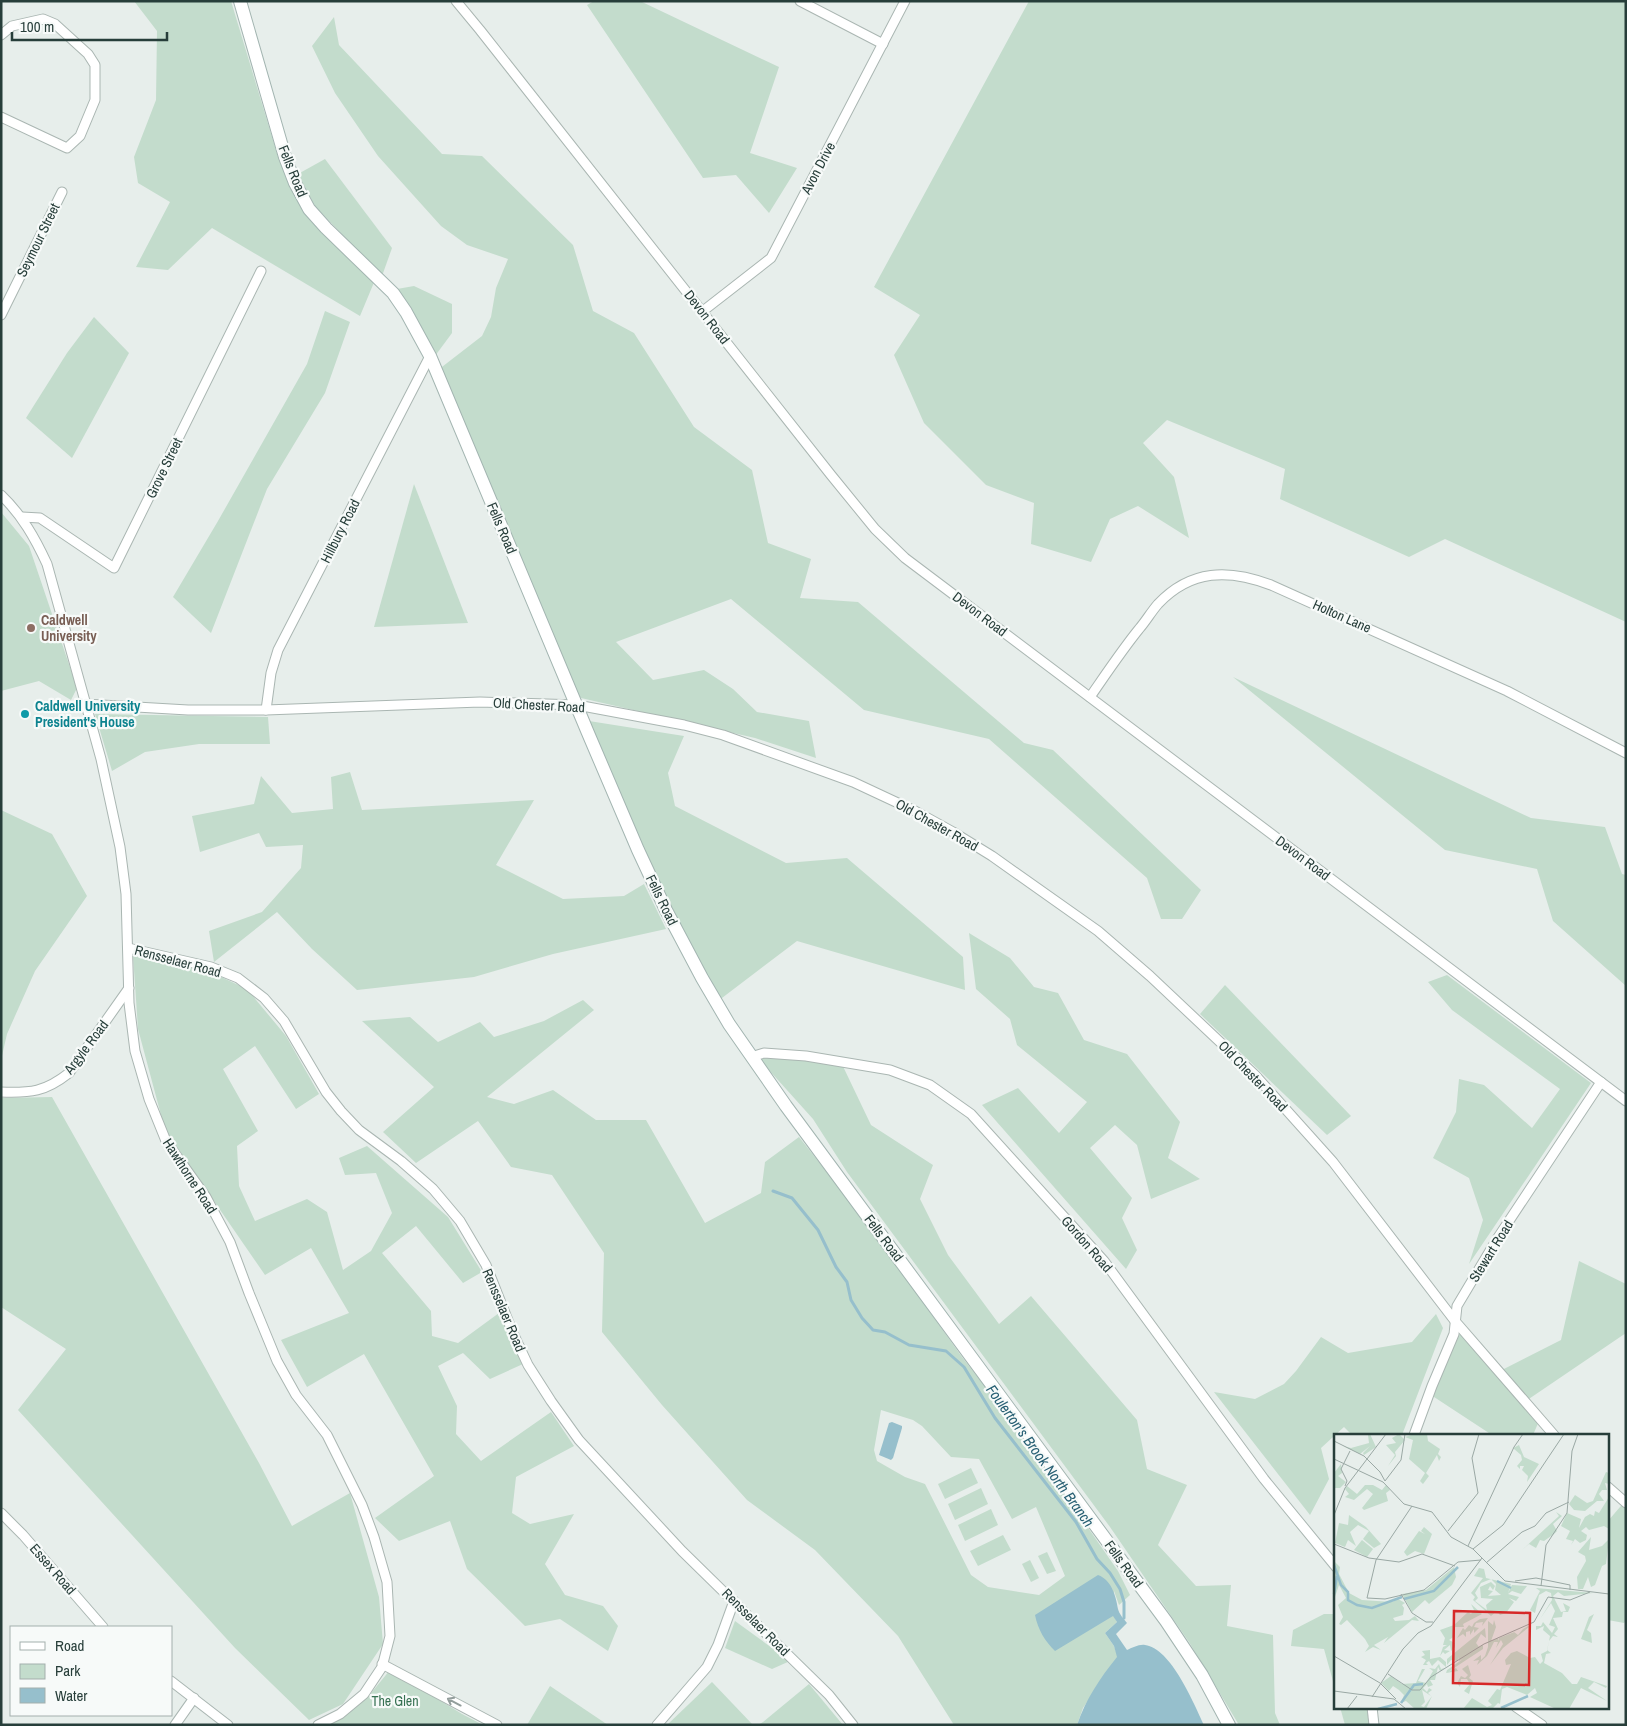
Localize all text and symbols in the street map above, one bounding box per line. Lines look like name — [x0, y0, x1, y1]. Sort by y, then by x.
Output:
scale bar — [12, 10, 168, 42]
text: 100 m — [20, 16, 54, 37]
street label: Avon Drive — [796, 139, 839, 198]
street label: Fells Road — [274, 142, 312, 200]
street label: Seymour Street — [12, 200, 64, 280]
street label: Devon Road — [680, 286, 734, 348]
street label: Grove Street — [142, 435, 186, 501]
street label: Hillbury Road — [316, 496, 364, 566]
street label: Fells Road — [483, 499, 521, 557]
street label: Devon Road — [949, 588, 1011, 640]
street label: Holton Lane — [1310, 595, 1374, 637]
place label: Caldwell University — [41, 611, 97, 645]
marker: Caldwell University — [25, 622, 37, 634]
street label: Old Chester Road — [493, 694, 585, 716]
place label: Caldwell University President's House — [35, 697, 141, 731]
marker: Caldwell University President's House — [19, 708, 31, 720]
street label: Old Chester Road — [892, 795, 982, 855]
street label: Devon Road — [1272, 832, 1334, 884]
street label: Fells Road — [642, 872, 682, 928]
street label: Rensselaer Road — [133, 941, 223, 981]
street label: Argyle Road — [59, 1016, 112, 1078]
street label: Old Chester Road — [1215, 1037, 1291, 1115]
street label: Hawthorne Road — [159, 1135, 221, 1217]
street label: Fells Road — [860, 1211, 908, 1265]
street label: Gordon Road — [1058, 1212, 1116, 1276]
street label: Stewart Road — [1465, 1217, 1517, 1285]
street label: Rensselaer Road — [478, 1266, 530, 1354]
water label: Foulerton's Brook North Branch — [982, 1380, 1099, 1531]
inset map — [1334, 1434, 1610, 1708]
street label: Fells Road — [1101, 1537, 1147, 1591]
street label: Essex Road — [26, 1540, 80, 1598]
street label: Rensselaer Road — [718, 1584, 794, 1660]
legend — [10, 1626, 172, 1716]
text: Road — [55, 1635, 84, 1656]
text: Park — [55, 1660, 81, 1681]
text: Water — [55, 1685, 87, 1706]
park label: The Glen — [371, 1692, 419, 1710]
one-way arrow — [446, 1697, 461, 1707]

